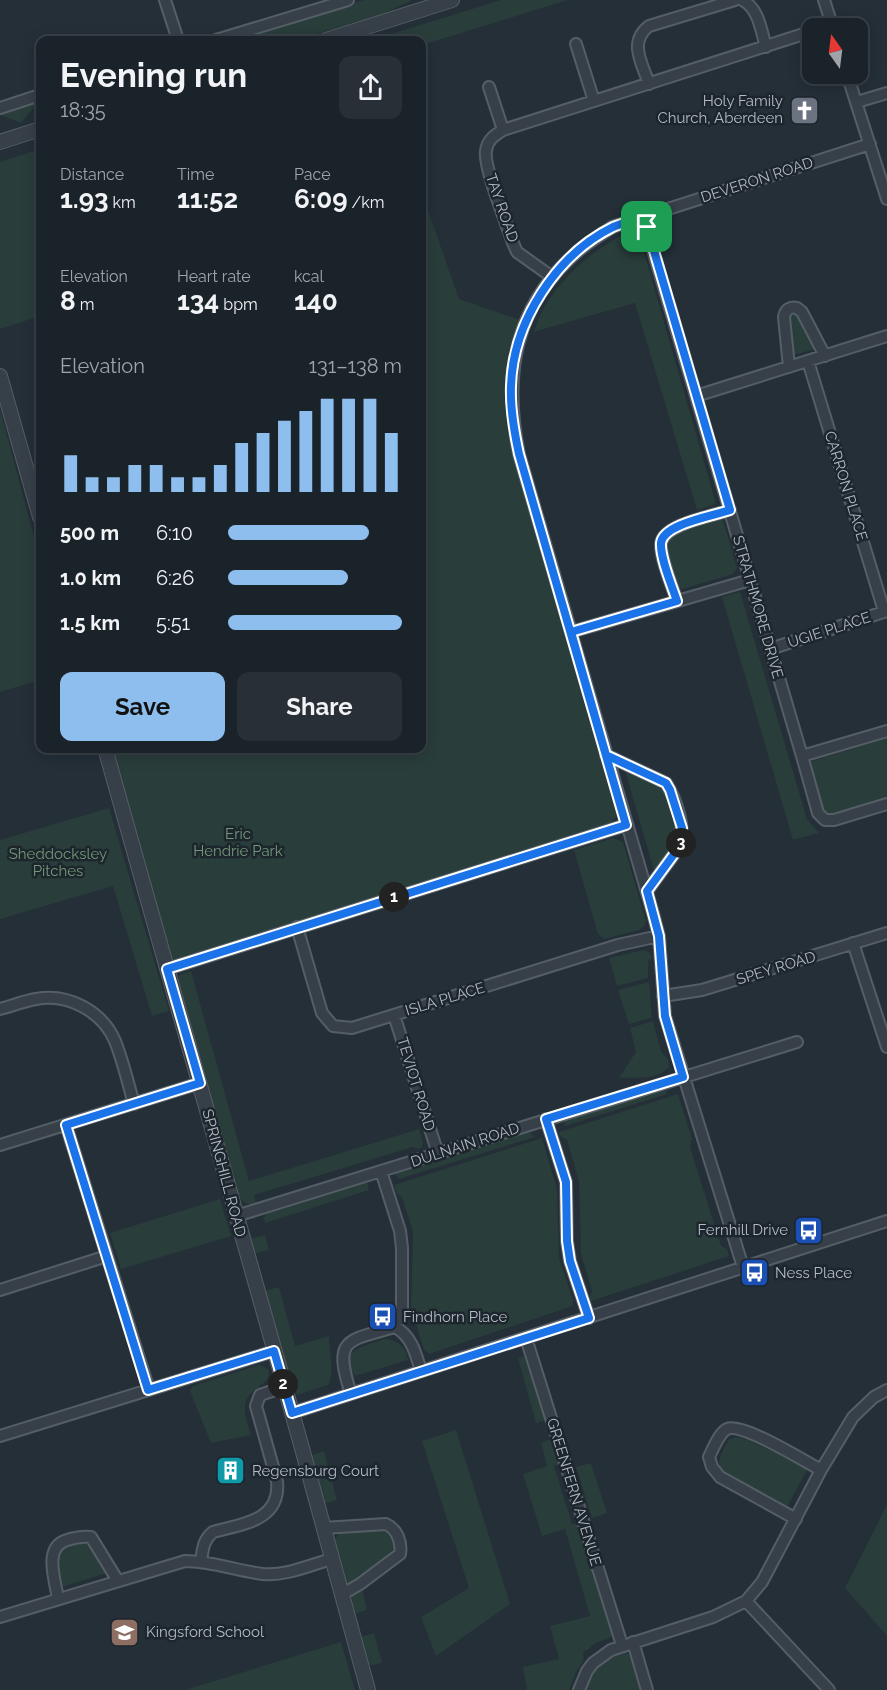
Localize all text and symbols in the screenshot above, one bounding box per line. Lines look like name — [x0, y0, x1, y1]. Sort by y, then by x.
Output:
north arrow — [802, 18, 868, 84]
map controls — [802, 18, 868, 84]
text: Evening run — [60, 56, 247, 95]
button: share — [339, 56, 402, 119]
place label: Holy Family Church, Aberdeen — [657, 92, 783, 127]
church icon: Holy Family Church, Aberdeen — [788, 94, 820, 126]
text: 18:35 — [60, 98, 106, 122]
street label: DEVERON ROAD — [698, 153, 816, 207]
text: Distance — [60, 165, 124, 184]
text: Time — [177, 165, 214, 184]
text: Pace — [294, 165, 331, 184]
street label: TAY ROAD — [482, 171, 522, 245]
text: 1.93 — [60, 184, 109, 214]
text: 11:52 — [177, 184, 238, 214]
text: 6:09 — [294, 184, 347, 214]
text: km — [109, 193, 136, 212]
text: /km — [347, 193, 384, 212]
pin — [621, 201, 672, 252]
icon: arrive — [630, 210, 663, 243]
text: Elevation — [60, 267, 128, 286]
text: Heart rate — [177, 267, 251, 286]
text: kcal — [294, 267, 324, 286]
text: 8 — [60, 286, 76, 316]
text: 134 — [177, 286, 219, 316]
text: 140 — [294, 286, 338, 316]
text: m — [76, 295, 95, 314]
text: bpm — [219, 295, 258, 314]
text: Elevation — [60, 354, 145, 378]
text: 131–138 m — [309, 354, 402, 378]
street label: CARRON PLACE — [821, 429, 871, 543]
text: 500 m — [60, 521, 119, 545]
text: 6:10 — [156, 521, 193, 545]
street label: STRATHMORE DRIVE — [729, 533, 787, 681]
text: 1.0 km — [60, 566, 121, 590]
text: 6:26 — [156, 566, 194, 590]
street label: UGIE PLACE — [785, 608, 873, 652]
text: 1.5 km — [60, 611, 120, 635]
text: 5:51 — [156, 611, 190, 635]
button: Save — [60, 672, 225, 741]
button: Share — [237, 672, 402, 741]
park label: Eric Hendrie Park — [193, 825, 283, 860]
pin: 3 — [666, 828, 696, 858]
text: 3 — [677, 833, 685, 852]
park label: Sheddocksley Pitches — [9, 845, 107, 880]
pin: 1 — [379, 882, 409, 912]
text: 1 — [390, 887, 398, 906]
street label: SPEY ROAD — [734, 947, 818, 989]
street label: ISLA PLACE — [403, 978, 487, 1020]
street label: TEVIOT ROAD — [393, 1035, 439, 1133]
street label: SPRINGHILL ROAD — [198, 1107, 250, 1239]
street label: DULNAIN ROAD — [408, 1119, 522, 1171]
bus stop icon: Fernhill Drive — [793, 1214, 825, 1246]
place label: Fernhill Drive — [698, 1221, 788, 1239]
bus stop icon: Ness Place — [738, 1257, 770, 1289]
place label: Ness Place — [775, 1264, 852, 1282]
bus stop icon: Findhorn Place — [366, 1301, 398, 1333]
place label: Findhorn Place — [403, 1308, 507, 1326]
pin: 2 — [268, 1369, 298, 1399]
text: 2 — [278, 1374, 288, 1393]
street label: GREENFERN AVENUE — [543, 1416, 605, 1568]
building icon: Regensburg Court — [215, 1455, 247, 1487]
place label: Regensburg Court — [252, 1462, 379, 1480]
school or university icon: Kingsford School — [109, 1616, 141, 1648]
place label: Kingsford School — [146, 1623, 265, 1641]

